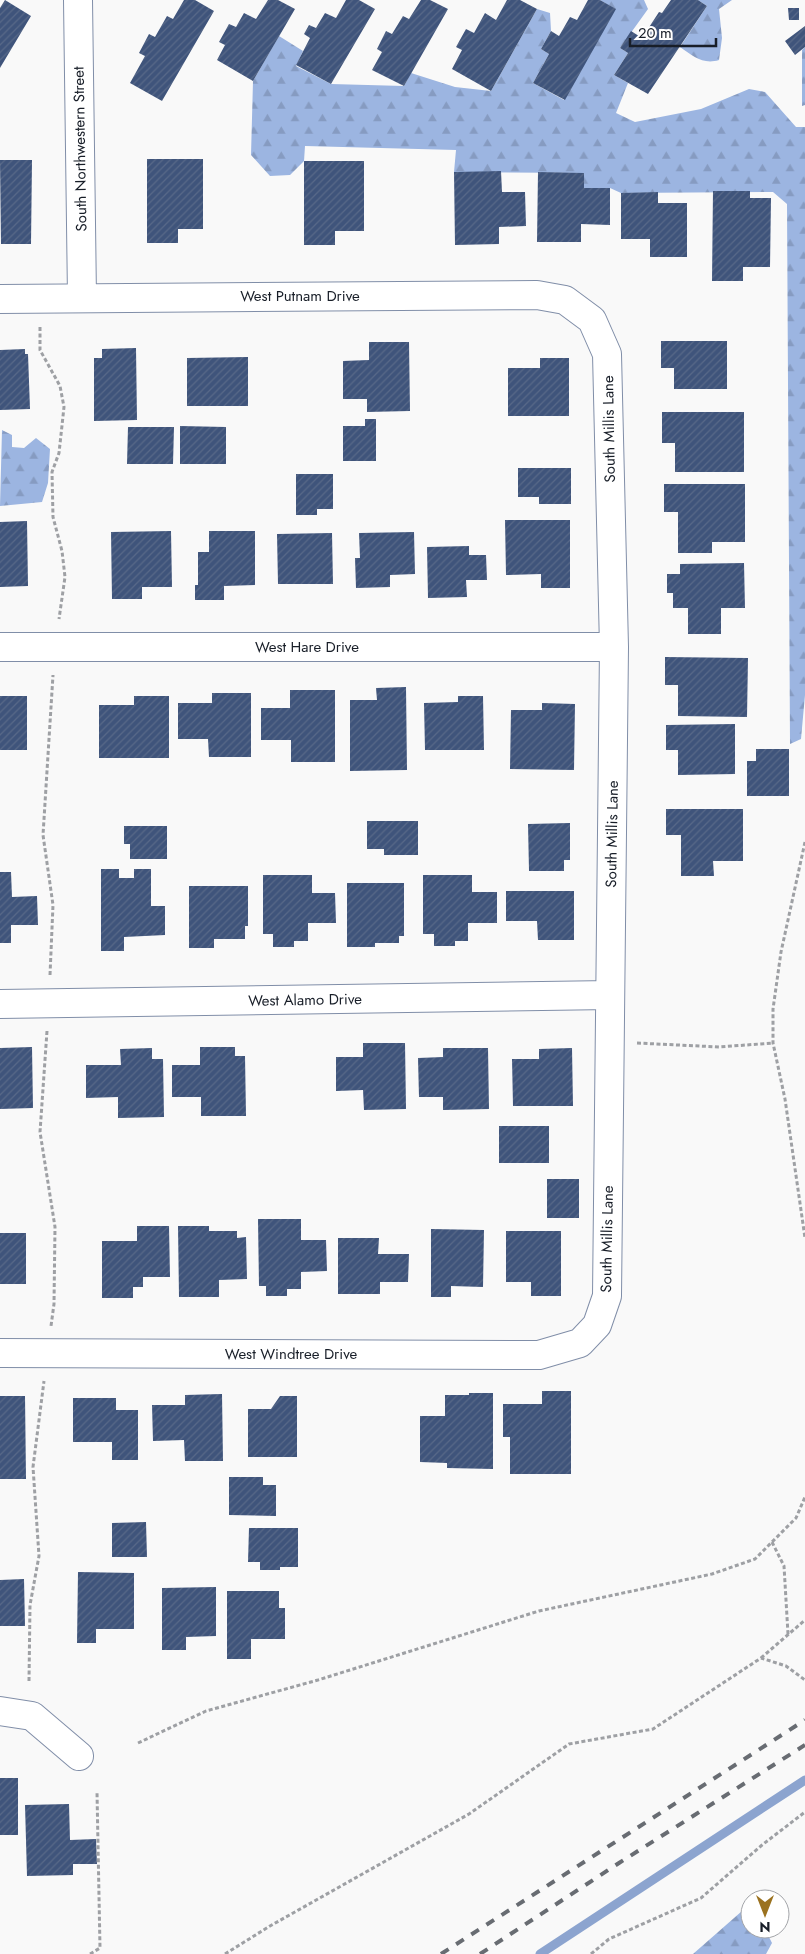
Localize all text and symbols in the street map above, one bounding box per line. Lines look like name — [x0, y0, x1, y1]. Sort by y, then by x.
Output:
scale bar — [630, 15, 716, 47]
text: 20 m — [638, 22, 672, 44]
street label: South Northwestern Street — [68, 66, 92, 232]
street label: West Putnam Drive — [240, 285, 360, 307]
street label: South Millis Lane — [597, 375, 621, 483]
street label: West Hare Drive — [255, 636, 359, 658]
street label: South Millis Lane — [600, 780, 624, 888]
street label: West Alamo Drive — [248, 988, 362, 1012]
street label: South Millis Lane — [595, 1185, 619, 1293]
street label: West Windtree Drive — [225, 1343, 358, 1365]
north arrow — [740, 1889, 790, 1939]
text: N — [759, 1917, 771, 1937]

